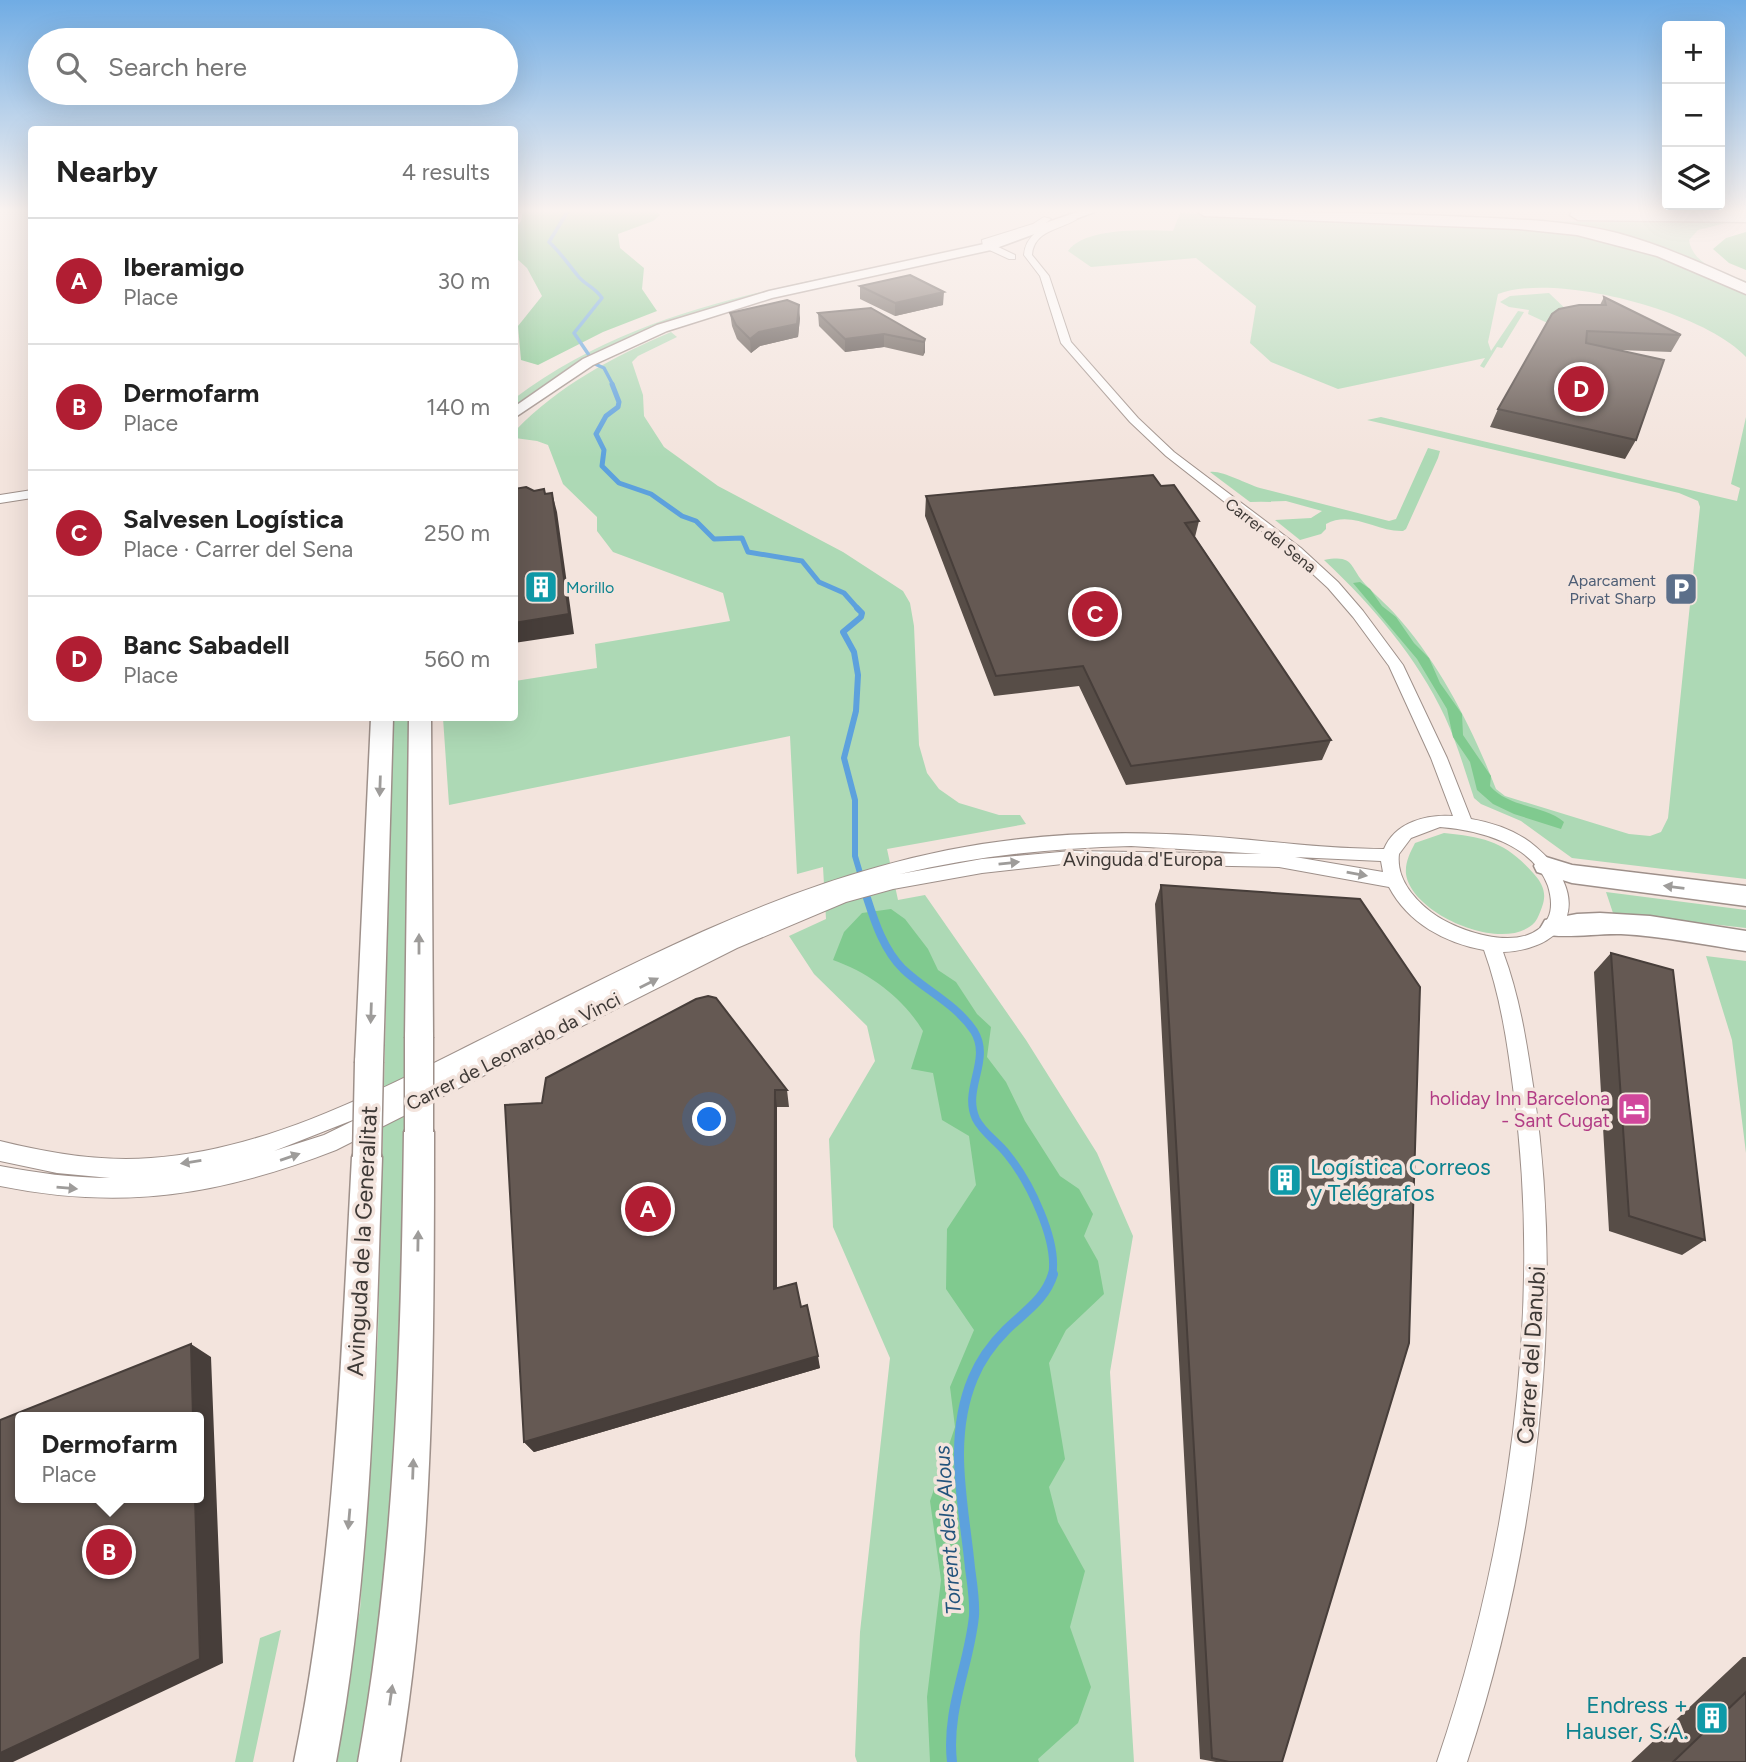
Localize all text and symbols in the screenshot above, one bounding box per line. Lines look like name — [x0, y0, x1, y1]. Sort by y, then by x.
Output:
map controls — [1662, 21, 1725, 210]
button: + — [1662, 21, 1725, 84]
search box — [28, 28, 518, 105]
icon: search — [52, 48, 90, 86]
text: Search here — [108, 51, 247, 83]
button: − — [1662, 84, 1725, 147]
button: layers — [1662, 147, 1725, 210]
text: Nearby — [56, 153, 158, 190]
text: 4 results — [402, 158, 490, 186]
text: Iberamigo — [123, 251, 244, 283]
text: A — [71, 267, 87, 295]
text: 30 m — [437, 267, 490, 295]
text: Place — [123, 283, 178, 311]
pin: D — [1558, 363, 1604, 415]
text: Dermofarm — [123, 377, 260, 409]
text: B — [72, 393, 86, 421]
text: 140 m — [426, 393, 490, 421]
text: Place — [123, 409, 178, 437]
street label: Carrer del Sena — [1222, 494, 1320, 577]
text: Salvesen Logística — [123, 503, 344, 535]
text: C — [71, 519, 87, 547]
text: 250 m — [424, 519, 490, 547]
text: Place · Carrer del Sena — [123, 535, 353, 563]
building icon: Morillo — [522, 568, 560, 606]
parking icon: Aparcament Privat Sharp — [1662, 570, 1700, 608]
place label: Aparcament Privat Sharp — [1568, 571, 1656, 608]
place label: Morillo — [566, 578, 614, 597]
pin: C — [1072, 588, 1118, 640]
text: Banc Sabadell — [123, 629, 290, 661]
text: D — [71, 645, 87, 673]
text: 560 m — [424, 645, 490, 673]
text: Place — [123, 661, 178, 689]
one-way arrow — [374, 775, 385, 797]
street label: Avinguda d'Europa — [1063, 848, 1223, 871]
one-way arrow — [998, 858, 1020, 869]
one-way arrow — [1346, 869, 1368, 880]
one-way arrow — [1662, 881, 1684, 892]
one-way arrow — [413, 933, 425, 955]
one-way arrow — [639, 977, 659, 988]
street label: Carrer de Leonardo da Vinci — [402, 987, 624, 1116]
one-way arrow — [366, 1002, 377, 1024]
place label: holiday Inn Barcelona - Sant Cugat — [1430, 1087, 1610, 1132]
hotel icon: holiday Inn Barcelona - Sant Cugat — [1615, 1090, 1653, 1128]
your location — [692, 1102, 726, 1136]
street label: Avinguda de la Generalitat — [341, 1105, 383, 1377]
one-way arrow — [280, 1151, 301, 1162]
place label: Logística Correos y Telégrafos — [1310, 1153, 1491, 1207]
one-way arrow — [180, 1157, 202, 1168]
building icon: Logística Correos y Telégrafos — [1266, 1161, 1304, 1199]
one-way arrow — [56, 1183, 78, 1194]
pin: A — [625, 1183, 671, 1235]
one-way arrow — [412, 1230, 424, 1252]
street label: Carrer del Danubi — [1511, 1265, 1551, 1445]
popup — [15, 1412, 204, 1503]
text: Dermofarm — [41, 1428, 178, 1460]
water label: Torrent dels Alous — [929, 1444, 966, 1616]
one-way arrow — [407, 1457, 418, 1479]
text: Place — [41, 1460, 96, 1488]
one-way arrow — [343, 1508, 354, 1530]
pin: B — [86, 1526, 132, 1578]
one-way arrow — [385, 1684, 396, 1706]
place label: Endress + Hauser, S.A. — [1565, 1691, 1688, 1745]
building icon: Endress + Hauser, S.A. — [1693, 1699, 1731, 1737]

